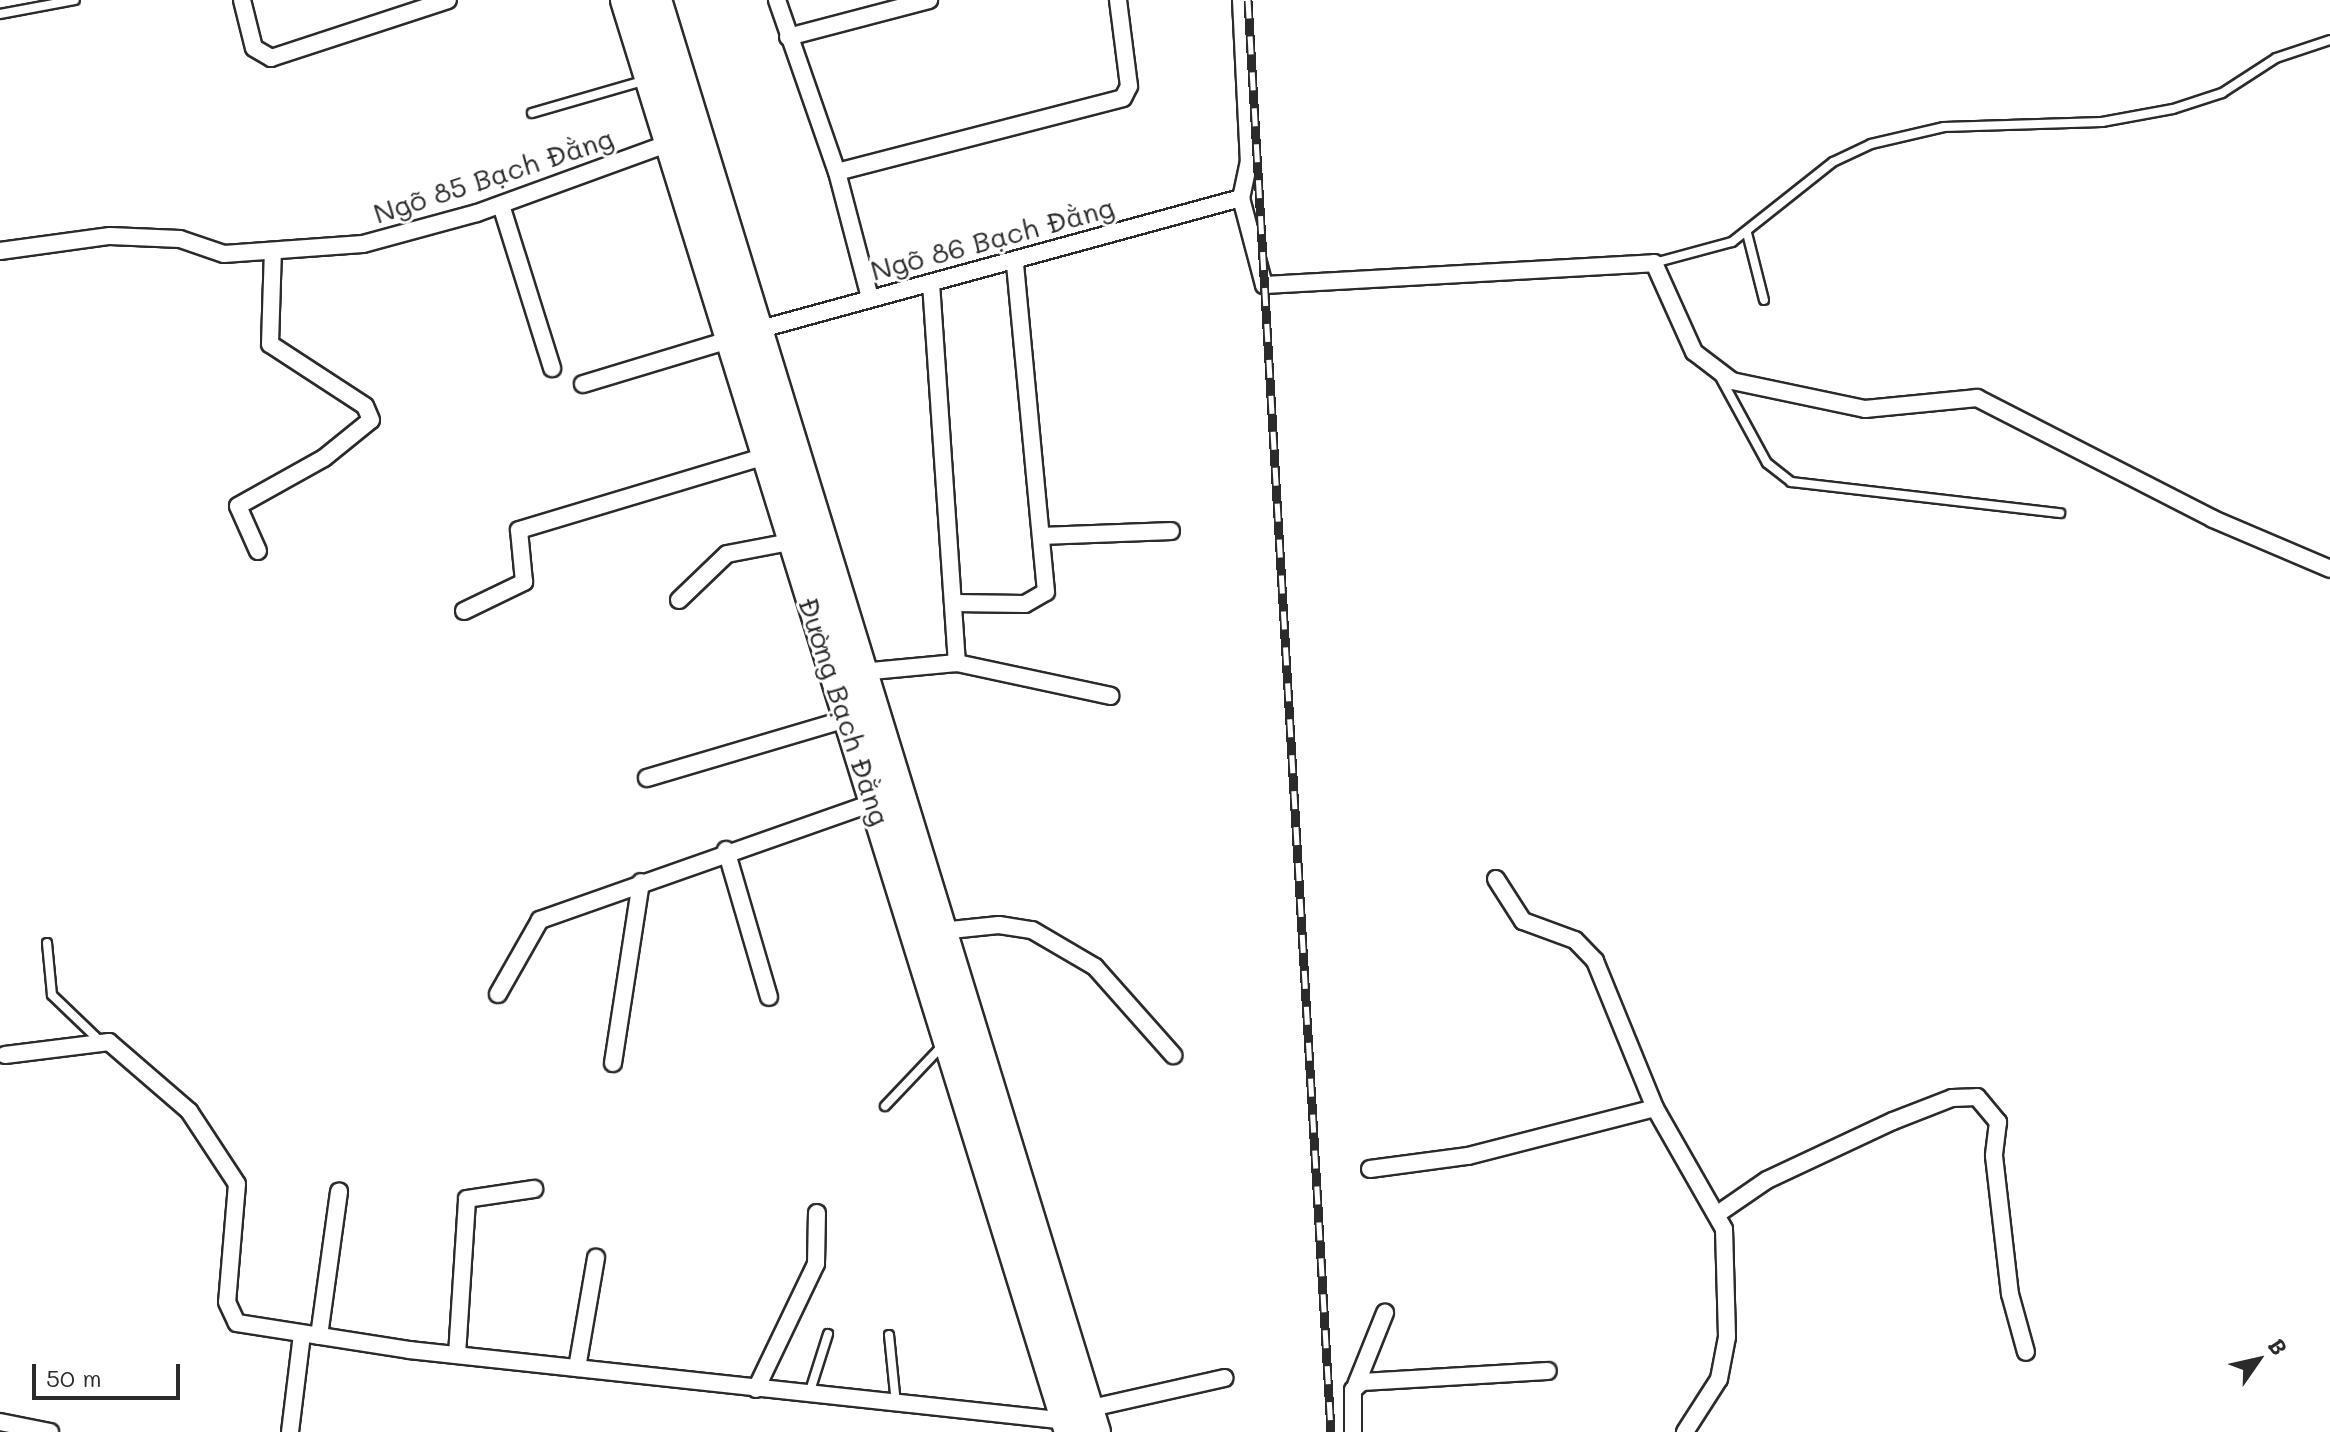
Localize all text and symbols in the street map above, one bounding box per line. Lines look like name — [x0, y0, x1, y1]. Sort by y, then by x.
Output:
street label: Ngõ 85 Bạch Đằng — [369, 120, 617, 230]
street label: Ngõ 86 Bạch Đằng — [867, 189, 1117, 287]
street label: Đường Bạch Đằng — [792, 593, 898, 829]
north arrow — [2218, 1320, 2298, 1400]
text: B — [2262, 1332, 2294, 1361]
scale bar — [36, 1348, 184, 1398]
text: 50 m — [46, 1362, 102, 1393]

